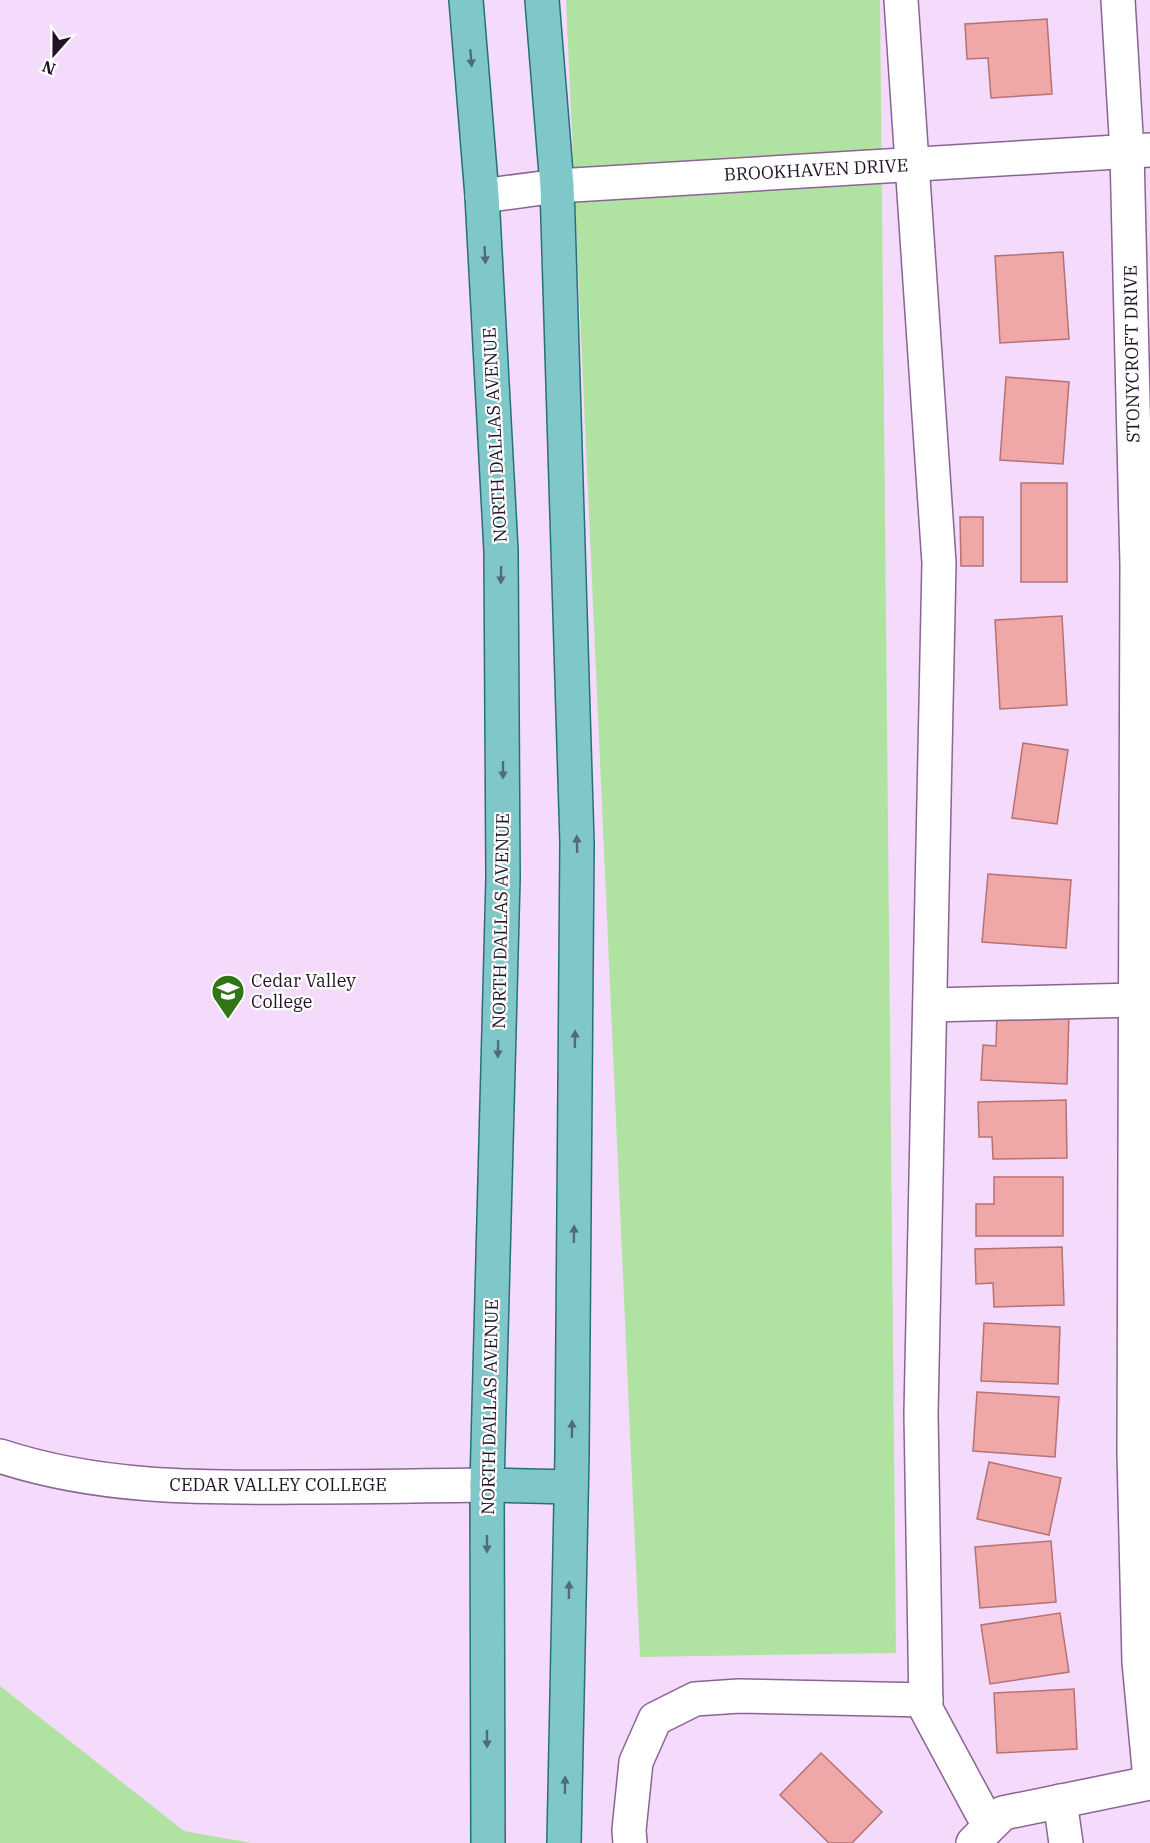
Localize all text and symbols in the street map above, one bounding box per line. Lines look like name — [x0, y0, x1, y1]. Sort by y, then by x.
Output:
north arrow — [24, 24, 84, 84]
one-way arrow — [466, 49, 475, 68]
text: N — [39, 56, 58, 80]
street label: BROOKHAVEN DRIVE — [723, 153, 909, 186]
one-way arrow — [481, 245, 490, 264]
street label: STONYCROFT DRIVE — [1118, 265, 1145, 443]
street label: NORTH DALLAS AVENUE — [477, 327, 512, 543]
one-way arrow — [496, 566, 506, 585]
one-way arrow — [498, 761, 508, 780]
street label: NORTH DALLAS AVENUE — [487, 813, 514, 1029]
one-way arrow — [572, 834, 582, 853]
place label: Cedar Valley College — [251, 969, 356, 1013]
school or university icon: Cedar Valley College — [210, 973, 246, 1020]
one-way arrow — [571, 1029, 580, 1048]
one-way arrow — [494, 1040, 503, 1059]
one-way arrow — [569, 1224, 579, 1243]
street label: NORTH DALLAS AVENUE — [476, 1299, 503, 1515]
one-way arrow — [567, 1419, 577, 1438]
street label: CEDAR VALLEY COLLEGE — [169, 1473, 387, 1496]
one-way arrow — [482, 1534, 492, 1553]
one-way arrow — [564, 1580, 574, 1599]
one-way arrow — [482, 1729, 492, 1748]
one-way arrow — [560, 1775, 570, 1794]

